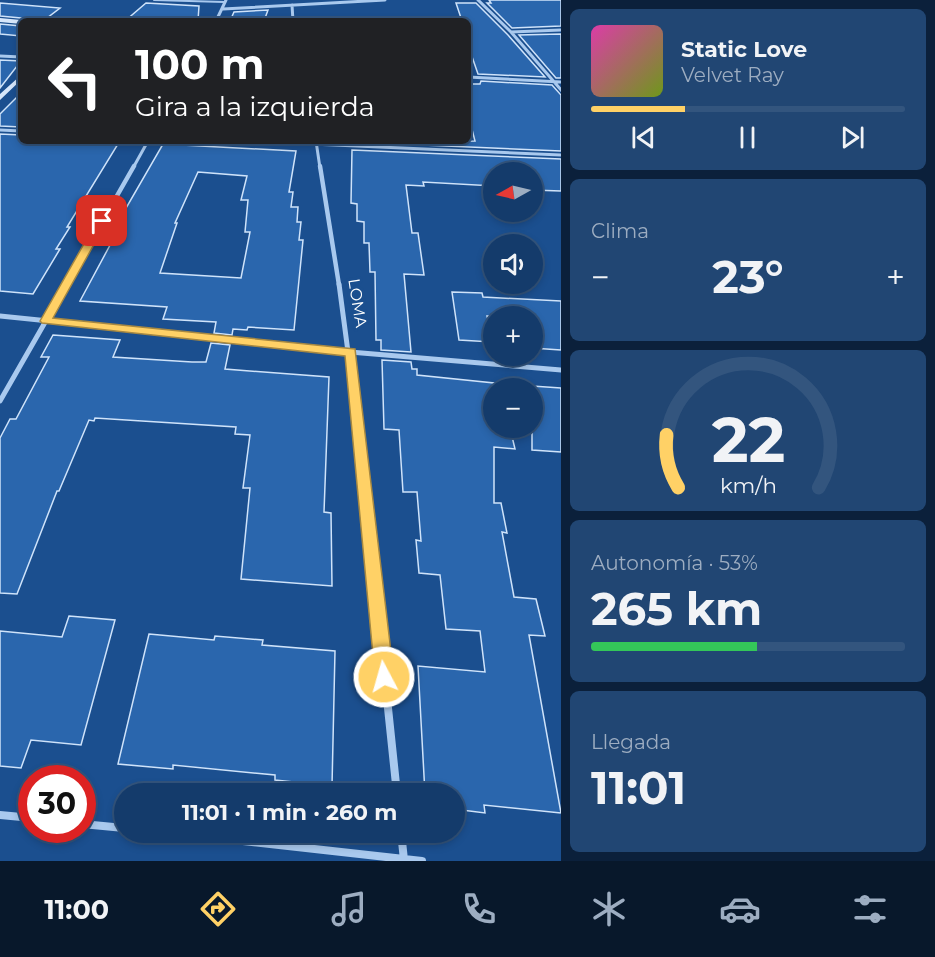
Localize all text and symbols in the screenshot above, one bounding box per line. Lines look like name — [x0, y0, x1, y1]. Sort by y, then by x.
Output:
text: Static Love — [681, 36, 807, 63]
text: 100 m — [135, 38, 264, 90]
icon: left — [36, 42, 114, 120]
text: Velvet Ray — [681, 63, 784, 87]
text: Gira a la izquierda — [135, 90, 375, 123]
icon: previous — [627, 121, 660, 154]
icon: pause — [731, 121, 764, 154]
icon: next — [836, 121, 869, 154]
north arrow — [483, 162, 543, 222]
map controls — [483, 162, 543, 438]
pin — [76, 195, 127, 246]
icon: arrive — [85, 204, 118, 237]
text: Clima — [591, 219, 649, 243]
button: sound — [483, 234, 543, 294]
text: 23° — [712, 249, 784, 304]
text: − — [591, 257, 610, 297]
text: + — [886, 257, 905, 297]
street label: LOMA — [344, 277, 371, 329]
button: + — [483, 306, 543, 366]
button: − — [483, 378, 543, 438]
text: 22 — [711, 402, 785, 478]
text: km/h — [719, 472, 777, 498]
text: Autonomía · 53% — [591, 551, 758, 575]
text: 265 km — [591, 581, 762, 636]
position arrow — [352, 645, 416, 709]
text: Llegada — [591, 730, 671, 754]
text: 11:01 — [591, 760, 686, 815]
speed limit sign: 30 — [18, 765, 96, 843]
text: 11:01 · 1 min · 260 m — [182, 799, 397, 826]
icon: directions — [197, 888, 239, 930]
icon: music — [328, 888, 370, 930]
icon: phone — [458, 888, 500, 930]
icon: climate — [588, 888, 630, 930]
icon: car — [719, 888, 761, 930]
icon: filters — [849, 888, 891, 930]
text: 11:00 — [44, 893, 109, 926]

